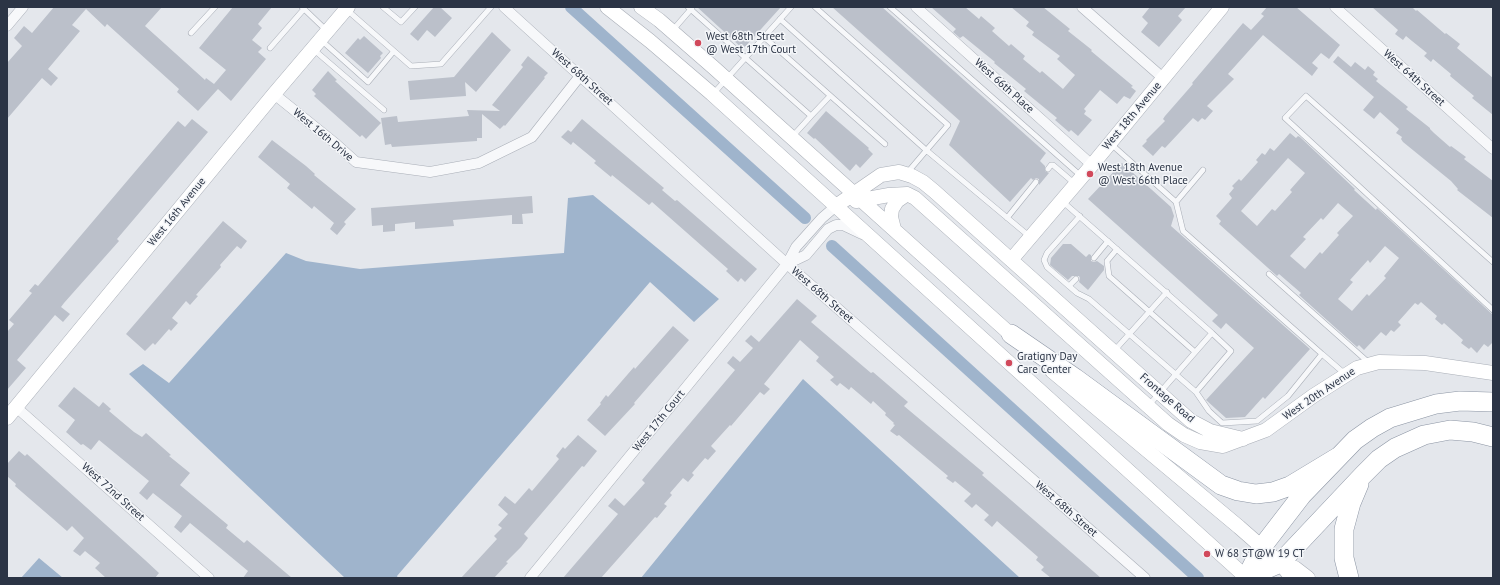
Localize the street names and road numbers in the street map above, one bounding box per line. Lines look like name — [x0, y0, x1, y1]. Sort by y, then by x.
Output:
street label: West 68th Street — [548, 46, 616, 108]
street label: West 64th Street — [1380, 47, 1448, 109]
street label: West 66th Place — [972, 56, 1036, 116]
street label: West 18th Avenue — [1100, 79, 1164, 153]
street label: West 16th Drive — [290, 106, 356, 164]
street label: West 16th Avenue — [145, 175, 209, 249]
street label: West 68th Street — [788, 264, 856, 326]
street label: West 20th Avenue — [1280, 365, 1358, 423]
street label: Frontage Road — [1137, 371, 1197, 425]
street label: West 17th Court — [630, 388, 688, 454]
street label: West 72nd Street — [79, 460, 147, 524]
street label: West 68th Street — [1032, 478, 1100, 540]

